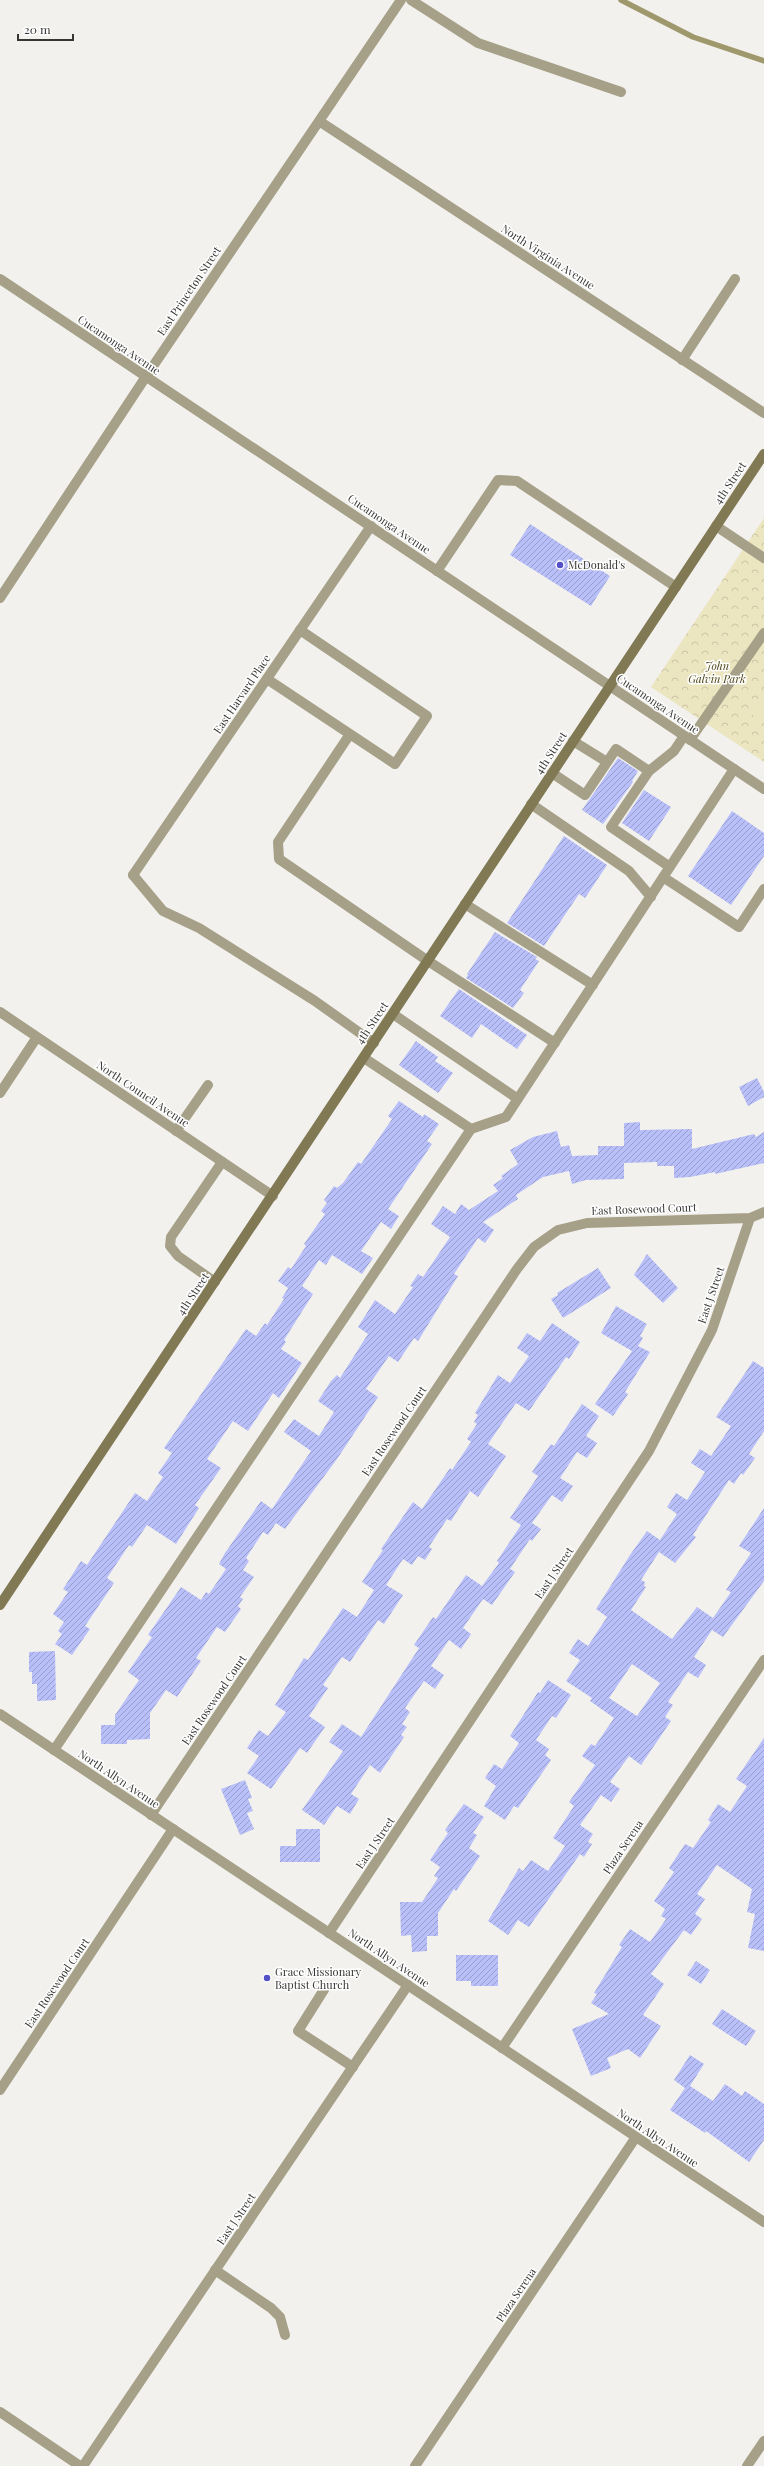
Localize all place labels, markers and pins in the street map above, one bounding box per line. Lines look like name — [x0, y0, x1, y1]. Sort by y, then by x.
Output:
place label: McDonald's — [568, 557, 625, 572]
marker: McDonald's — [555, 560, 565, 570]
place label: Grace Missionary Baptist Church — [275, 1964, 362, 1992]
marker: Grace Missionary Baptist Church — [262, 1973, 272, 1983]

